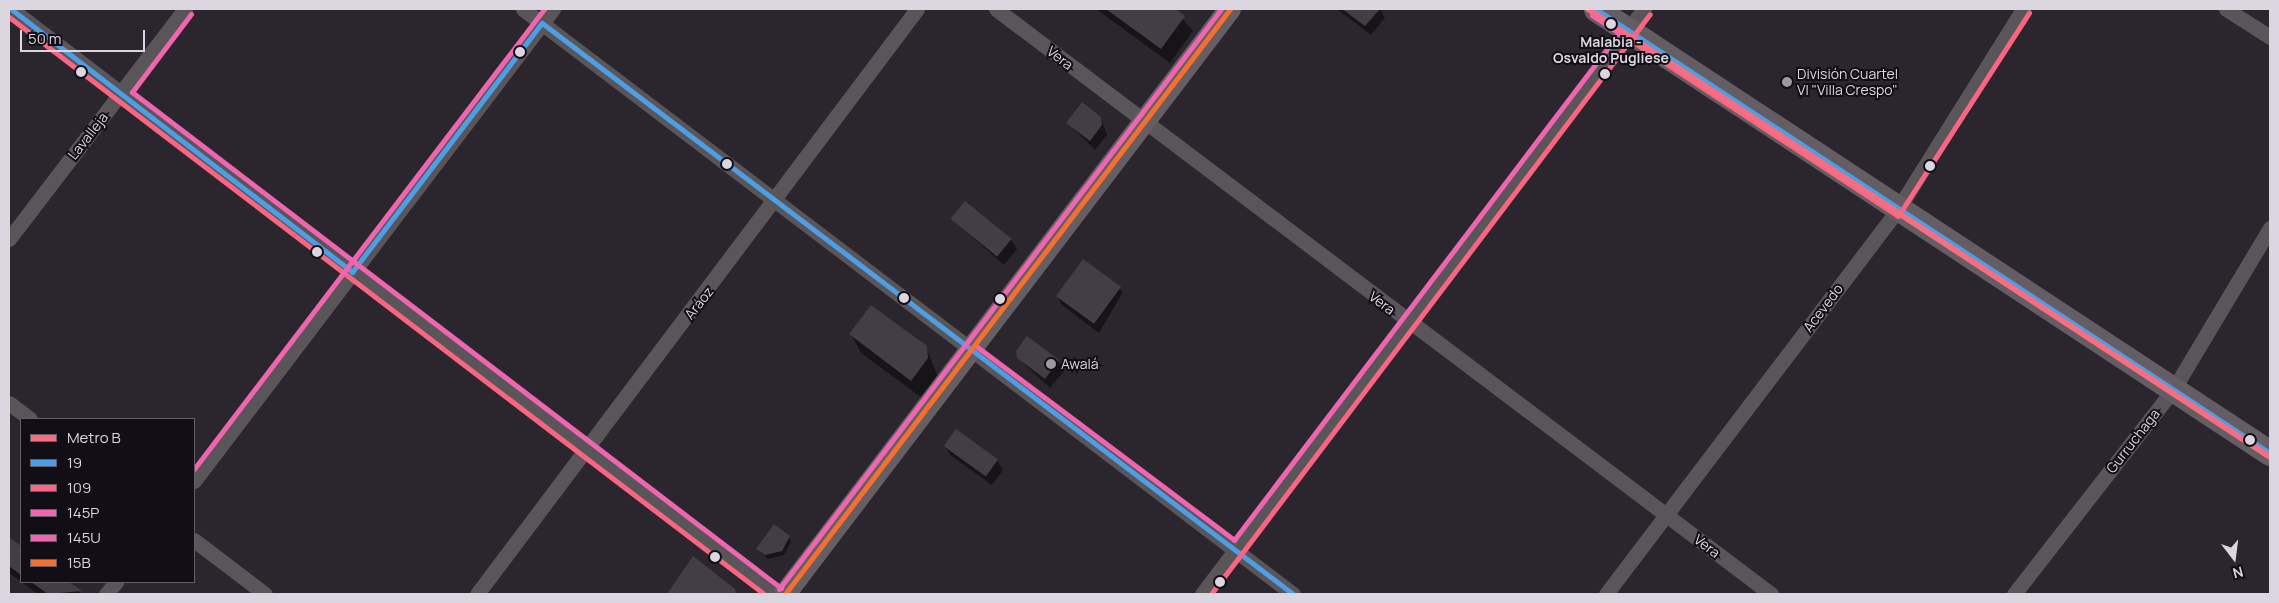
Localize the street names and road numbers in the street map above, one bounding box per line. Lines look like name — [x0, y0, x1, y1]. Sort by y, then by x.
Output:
street label: Vera — [1044, 43, 1076, 73]
street label: Lavalleja — [64, 109, 112, 163]
street label: Acevedo — [1799, 281, 1847, 335]
street label: Aráoz — [681, 283, 717, 323]
street label: Vera — [1366, 288, 1398, 318]
street label: Gurruchaga — [2103, 406, 2163, 476]
street label: Vera — [1691, 531, 1723, 561]

